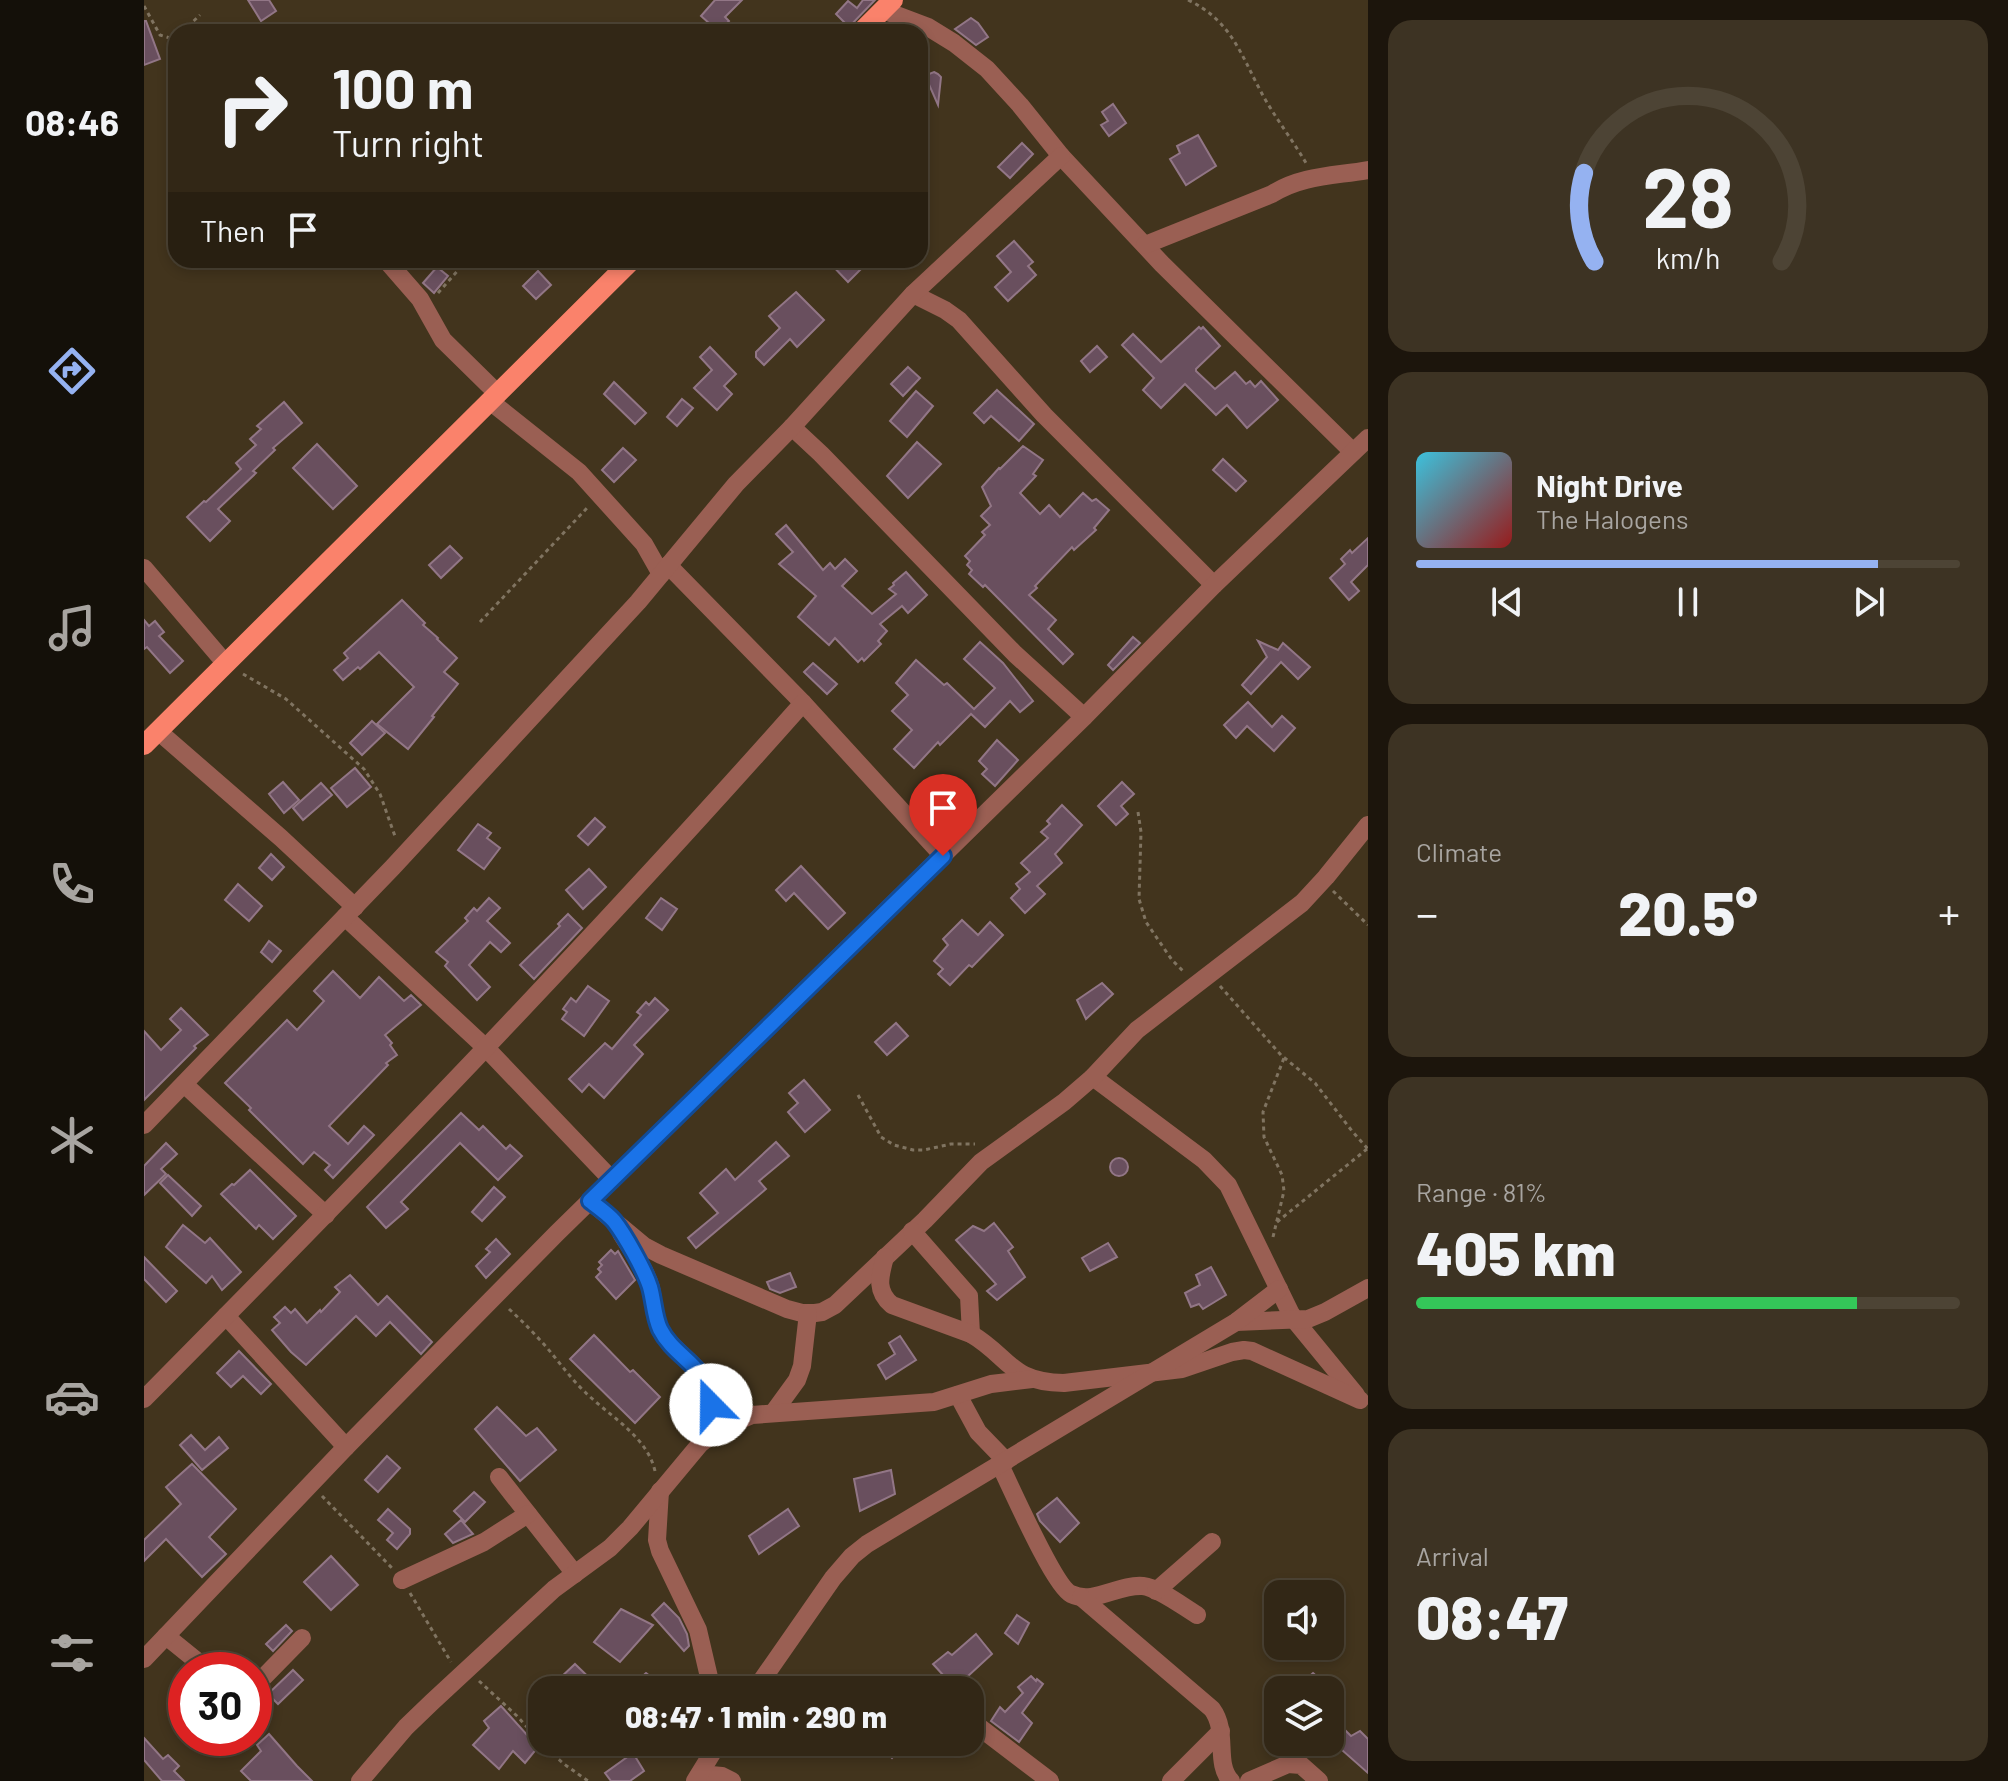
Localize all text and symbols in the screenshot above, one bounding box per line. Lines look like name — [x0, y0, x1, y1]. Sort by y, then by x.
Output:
text: 100 m — [332, 53, 474, 120]
icon: right — [200, 56, 304, 160]
text: 08:46 — [25, 100, 119, 143]
text: Turn right — [332, 121, 484, 164]
text: 28 — [1642, 145, 1734, 245]
icon: arrive — [281, 208, 325, 252]
text: Then — [200, 212, 265, 248]
text: km/h — [1656, 240, 1720, 275]
icon: directions — [44, 343, 100, 399]
text: Night Drive — [1536, 467, 1683, 503]
text: The Halogens — [1536, 503, 1688, 534]
icon: previous — [1485, 580, 1529, 624]
icon: pause — [1666, 580, 1710, 624]
icon: next — [1847, 580, 1891, 624]
icon: music — [44, 600, 100, 656]
pin — [909, 774, 977, 856]
icon: arrive — [921, 786, 965, 830]
text: Climate — [1416, 836, 1502, 867]
icon: phone — [44, 856, 100, 912]
text: 20.5° — [1618, 876, 1758, 948]
text: − — [1416, 886, 1438, 939]
text: + — [1938, 886, 1960, 939]
icon: climate — [44, 1112, 100, 1168]
text: Range · 81% — [1416, 1176, 1547, 1207]
text: 405 km — [1416, 1216, 1616, 1288]
position arrow — [669, 1363, 753, 1447]
icon: car — [44, 1369, 100, 1425]
text: Arrival — [1416, 1540, 1489, 1571]
map controls — [1264, 1580, 1344, 1756]
button: sound — [1264, 1580, 1344, 1660]
text: 08:47 — [1416, 1580, 1568, 1652]
icon: filters — [44, 1625, 100, 1681]
speed limit sign: 30 — [168, 1652, 272, 1756]
button: layers — [1264, 1676, 1344, 1756]
text: 08:47 · 1 min · 290 m — [625, 1698, 887, 1734]

